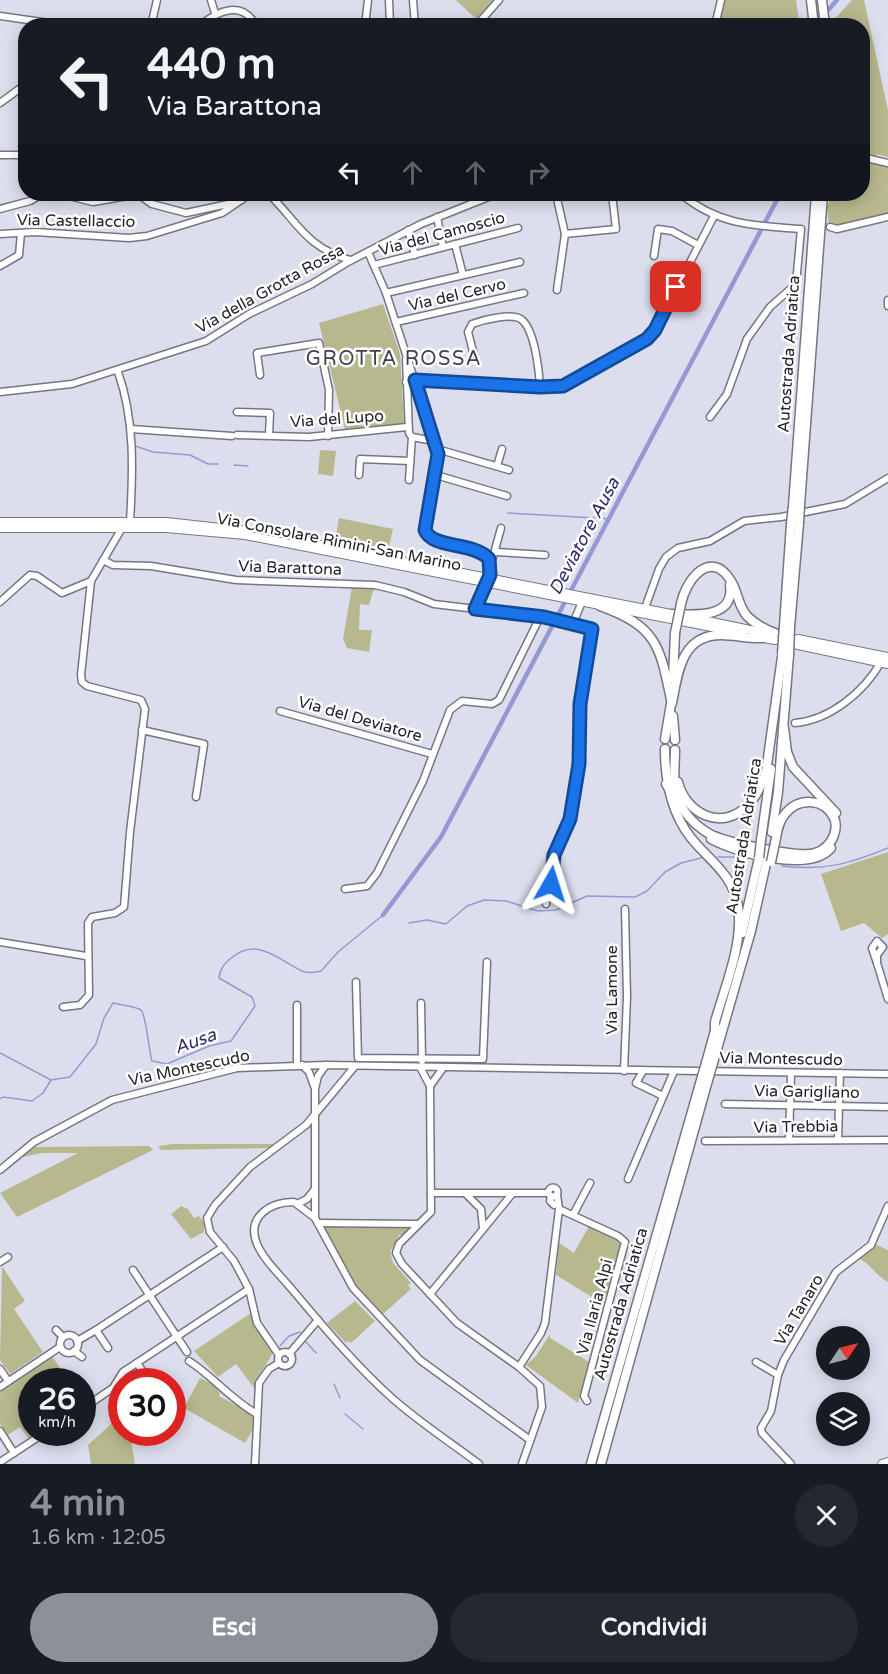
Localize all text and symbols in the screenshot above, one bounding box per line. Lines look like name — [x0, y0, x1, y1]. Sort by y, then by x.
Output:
text: 440 m — [147, 39, 276, 90]
icon: left — [48, 42, 126, 120]
text: Via Barattona — [147, 90, 322, 123]
icon: left — [333, 156, 366, 189]
icon: ahead — [396, 156, 429, 189]
icon: ahead — [459, 156, 492, 189]
icon: right — [522, 156, 555, 189]
street label: Via del Camoscio — [377, 208, 507, 260]
street label: Via Castellaccio — [17, 210, 135, 232]
street label: Via della Grotta Rossa — [192, 240, 348, 338]
pin — [650, 261, 701, 312]
icon: arrive — [659, 270, 692, 303]
street label: Via del Cervo — [406, 274, 508, 316]
street label: Autostrada Adriatica — [774, 275, 804, 433]
district label: GROTTA ROSSA — [306, 347, 482, 371]
street label: Via del Lupo — [289, 406, 385, 432]
water label: Deviatore Ausa — [544, 473, 624, 598]
street label: Via Consolare Rimini-San Marino — [215, 508, 463, 576]
street label: Via Barattona — [238, 556, 342, 580]
street label: Via del Deviatore — [296, 692, 424, 746]
street label: Autostrada Adriatica — [722, 757, 766, 915]
position arrow — [519, 852, 583, 916]
street label: Via Lamone — [602, 945, 622, 1035]
water label: Ausa — [171, 1023, 220, 1059]
street label: Via Montescudo — [127, 1045, 251, 1091]
street label: Via Montescudo — [719, 1048, 843, 1070]
street label: Via Garigliano — [754, 1081, 860, 1103]
street label: Via Trebbia — [753, 1116, 839, 1138]
street label: Autostrada Adriatica — [590, 1225, 652, 1383]
street label: Via Ilaria Alpi — [573, 1257, 617, 1357]
street label: Via Tanaro — [770, 1271, 828, 1349]
north arrow — [816, 1326, 870, 1380]
map controls — [816, 1326, 870, 1446]
speed limit sign: 30 — [108, 1368, 186, 1446]
text: 26 — [38, 1381, 76, 1418]
button: layers — [816, 1392, 870, 1446]
text: km/h — [38, 1413, 76, 1431]
text: 4 min — [30, 1482, 126, 1525]
button: close — [795, 1484, 858, 1547]
text: 1.6 km · 12:05 — [30, 1526, 166, 1550]
button: Esci — [30, 1593, 438, 1662]
button: Condividi — [450, 1593, 858, 1662]

